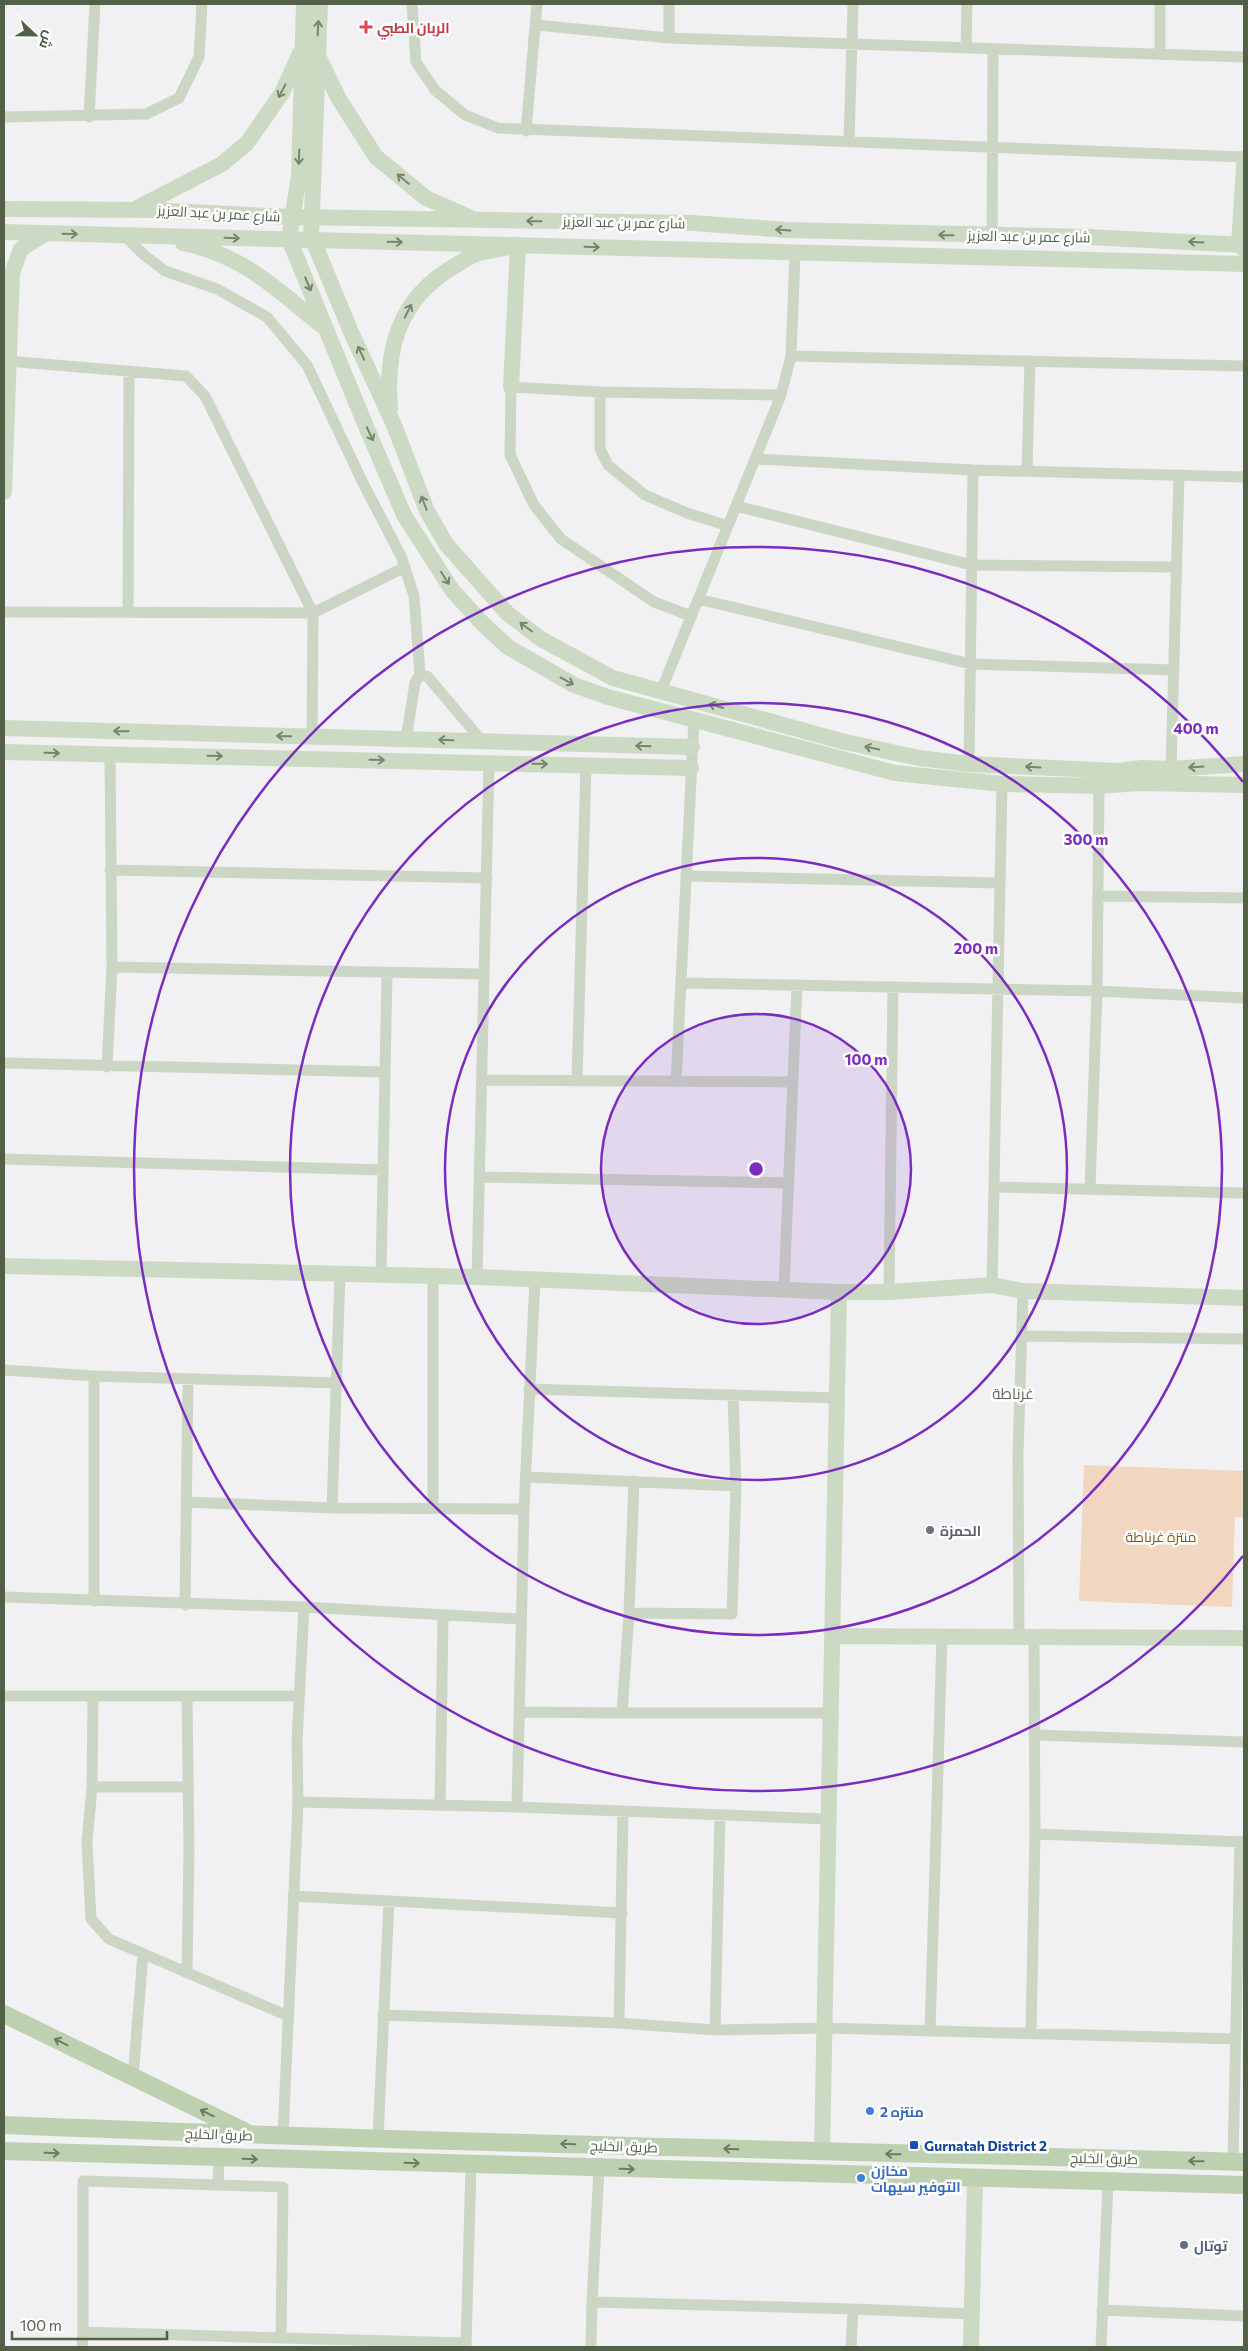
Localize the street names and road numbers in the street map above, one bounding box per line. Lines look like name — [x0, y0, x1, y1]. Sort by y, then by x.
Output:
street label: شارع عمر بن عبد العزيز — [156, 201, 281, 226]
street label: شارع عمر بن عبد العزيز — [561, 212, 686, 233]
street label: شارع عمر بن عبد العزيز — [966, 226, 1091, 247]
street label: طريق الخليج — [185, 2124, 253, 2145]
street label: طريق الخليج — [590, 2136, 658, 2157]
street label: طريق الخليج — [1070, 2149, 1138, 2168]

